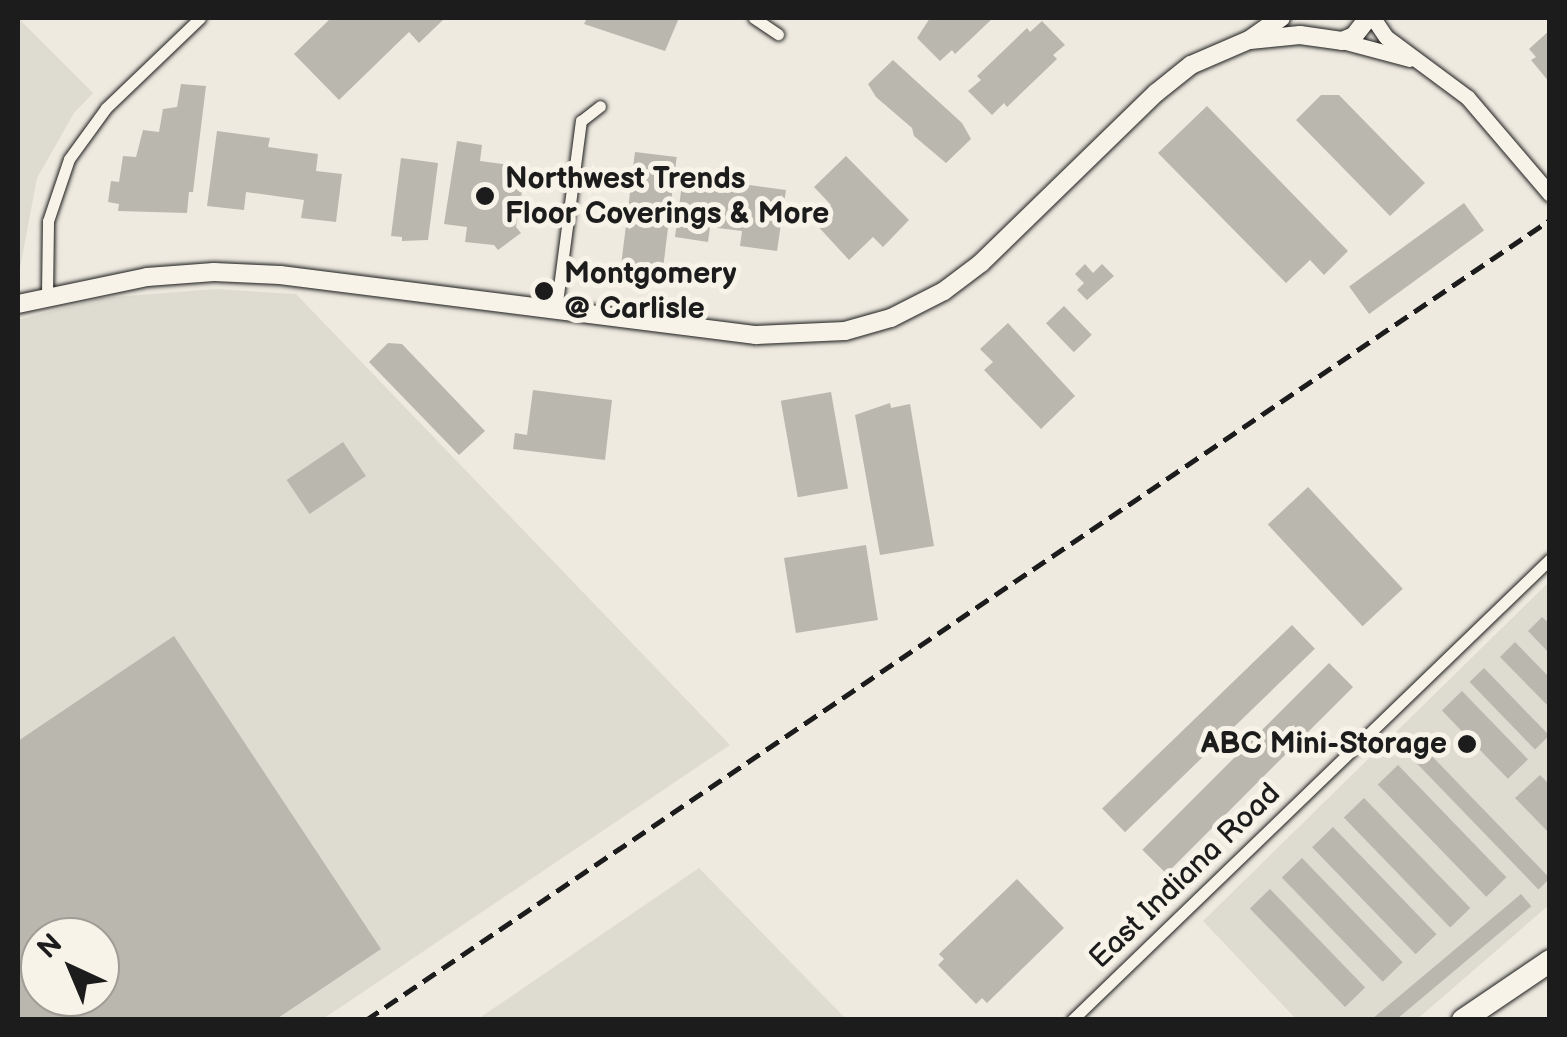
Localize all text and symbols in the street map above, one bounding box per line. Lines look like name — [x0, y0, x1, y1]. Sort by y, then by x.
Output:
place label: Northwest Trends Floor Coverings & More — [505, 161, 829, 232]
marker: Northwest Trends Floor Coverings & More — [474, 185, 496, 207]
place label: Montgomery @ Carlisle — [564, 256, 737, 326]
marker: Montgomery @ Carlisle — [533, 280, 555, 302]
place label: ABC Mini-Storage — [1201, 726, 1447, 762]
marker: ABC Mini-Storage — [1456, 733, 1478, 755]
street label: East Indiana Road — [1082, 776, 1288, 976]
north arrow — [20, 917, 120, 1017]
text: N — [31, 927, 69, 966]

